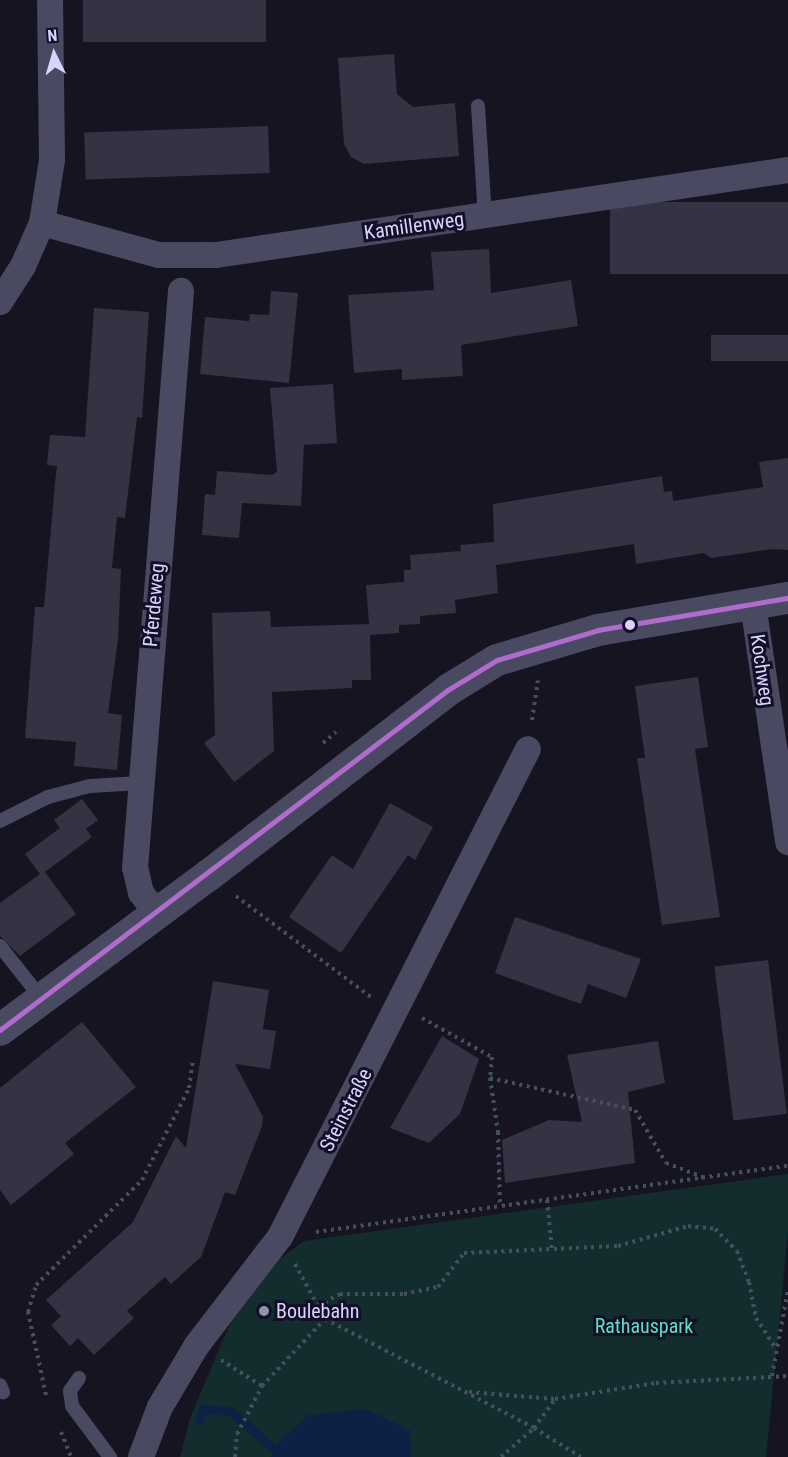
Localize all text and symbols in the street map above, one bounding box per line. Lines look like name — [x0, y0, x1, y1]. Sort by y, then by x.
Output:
north arrow — [24, 24, 84, 84]
text: N — [47, 26, 58, 45]
street label: Kamillenweg — [363, 207, 465, 245]
street label: Pferdeweg — [138, 562, 170, 648]
unlabelled marker — [624, 619, 636, 631]
street label: Kochweg — [745, 633, 779, 707]
street label: Steinstraße — [315, 1064, 377, 1156]
place label: Boulebahn — [276, 1299, 359, 1323]
marker: Boulebahn — [257, 1304, 271, 1318]
park label: Rathauspark — [595, 1314, 693, 1338]

